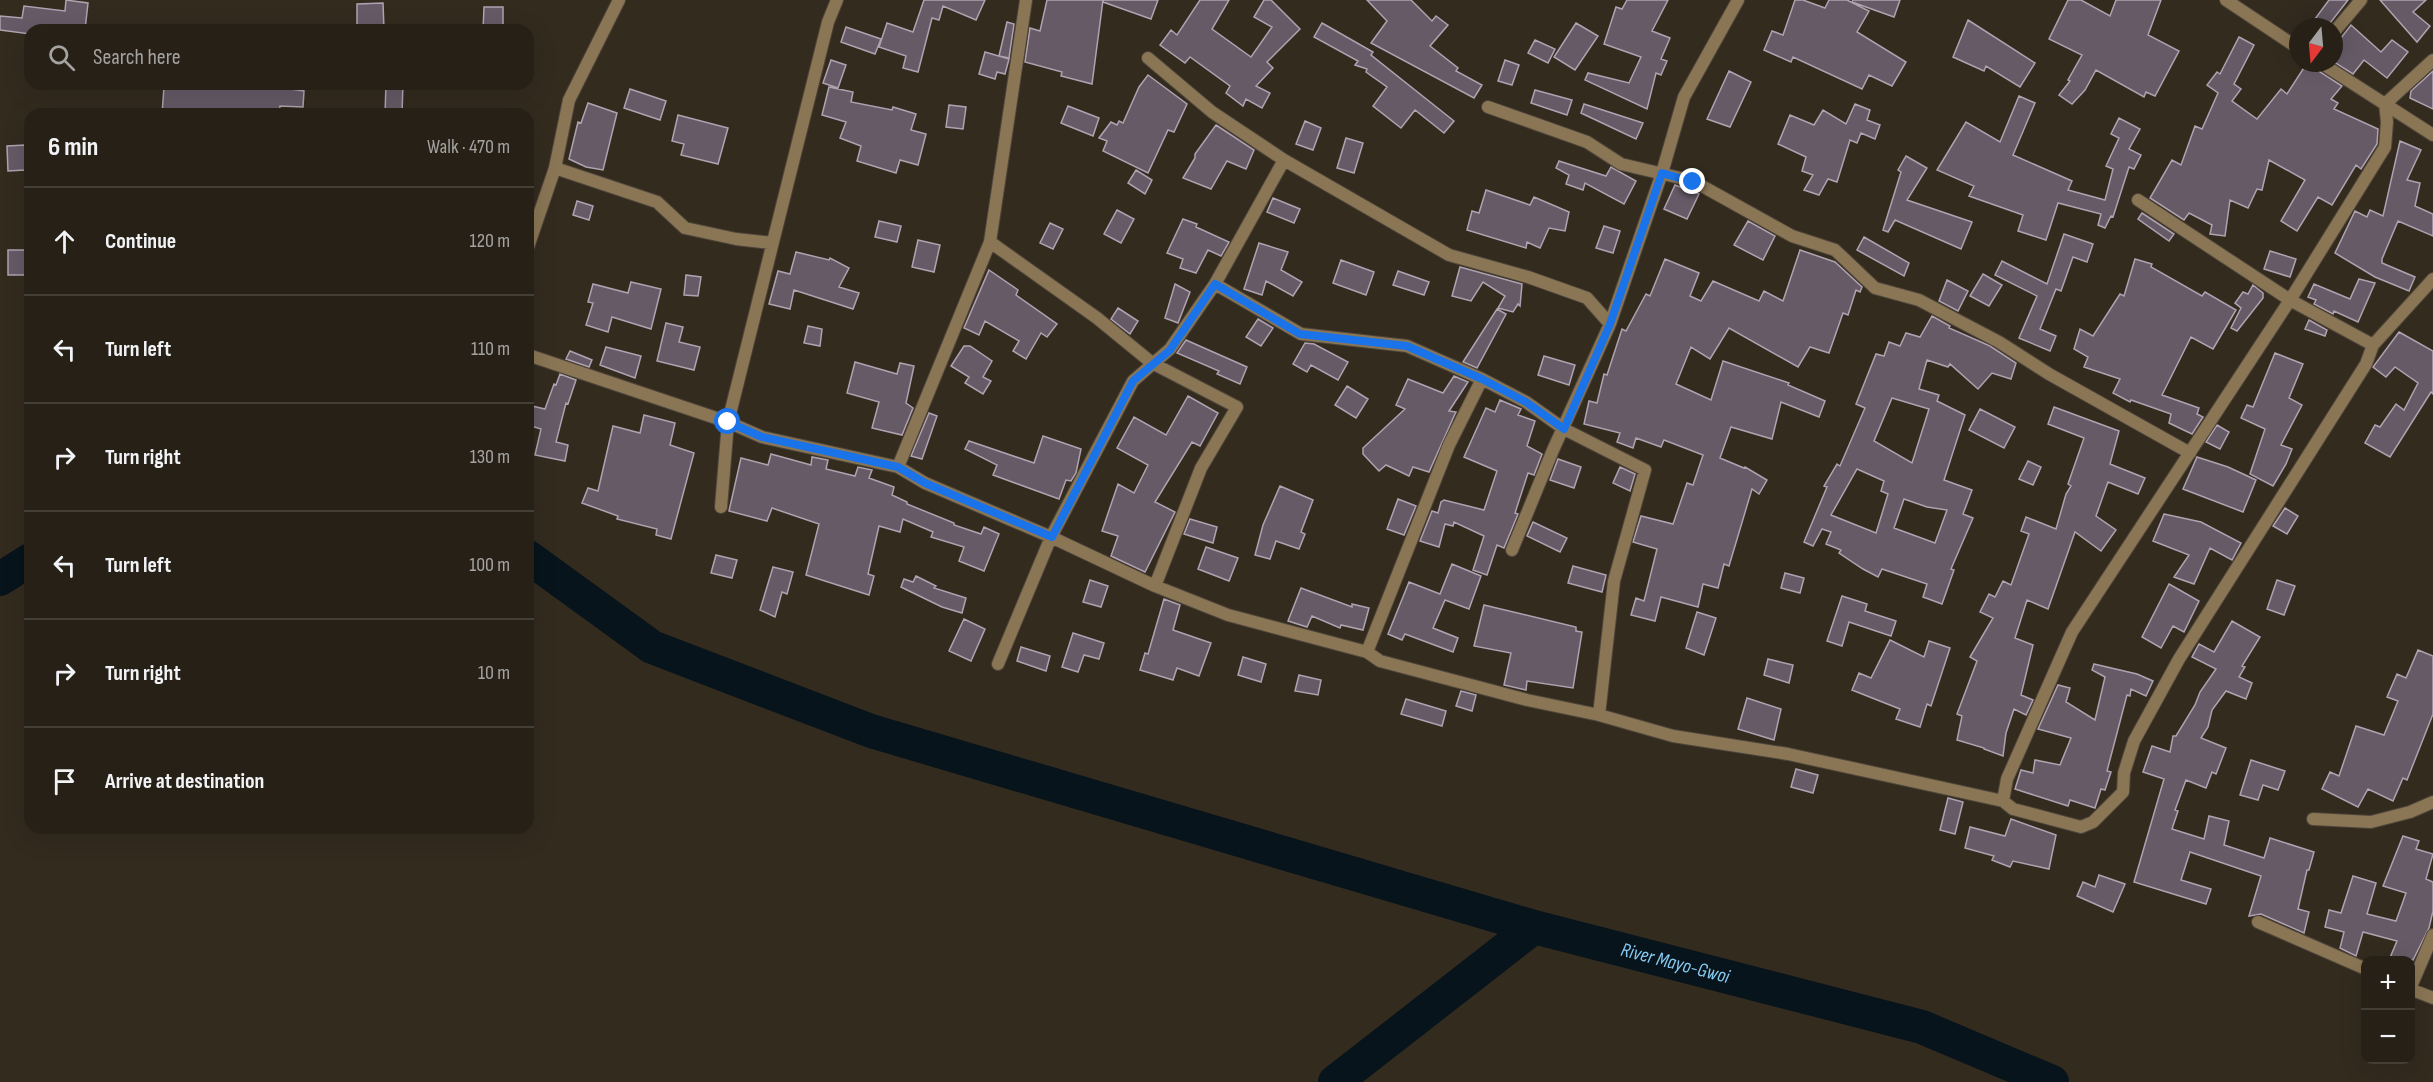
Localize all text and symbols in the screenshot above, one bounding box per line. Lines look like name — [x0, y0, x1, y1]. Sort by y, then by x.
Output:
north arrow — [2289, 18, 2343, 72]
search box — [24, 24, 534, 90]
icon: search — [45, 41, 78, 74]
text: Search here — [93, 44, 180, 71]
text: 6 min — [48, 132, 98, 163]
text: Walk · 470 m — [427, 135, 510, 159]
route end — [1679, 168, 1705, 194]
icon: ahead — [48, 225, 81, 258]
text: Continue — [105, 228, 176, 255]
text: 120 m — [470, 229, 510, 253]
icon: left — [48, 333, 81, 366]
text: Turn left — [105, 336, 171, 363]
text: 110 m — [471, 337, 510, 361]
route start — [714, 408, 740, 434]
icon: right — [48, 441, 81, 474]
text: Turn right — [105, 444, 181, 471]
text: 130 m — [470, 445, 510, 469]
icon: left — [48, 549, 81, 582]
text: Turn left — [105, 552, 171, 579]
text: 100 m — [469, 553, 510, 577]
icon: right — [48, 657, 81, 690]
text: Turn right — [105, 660, 181, 687]
text: 10 m — [478, 661, 510, 685]
icon: arrive — [48, 765, 81, 798]
text: Arrive at destination — [105, 768, 264, 795]
water label: River Mayo-Gwoi — [1618, 938, 1733, 989]
map controls — [2361, 956, 2415, 1064]
button: + — [2361, 956, 2415, 1010]
button: − — [2361, 1010, 2415, 1064]

